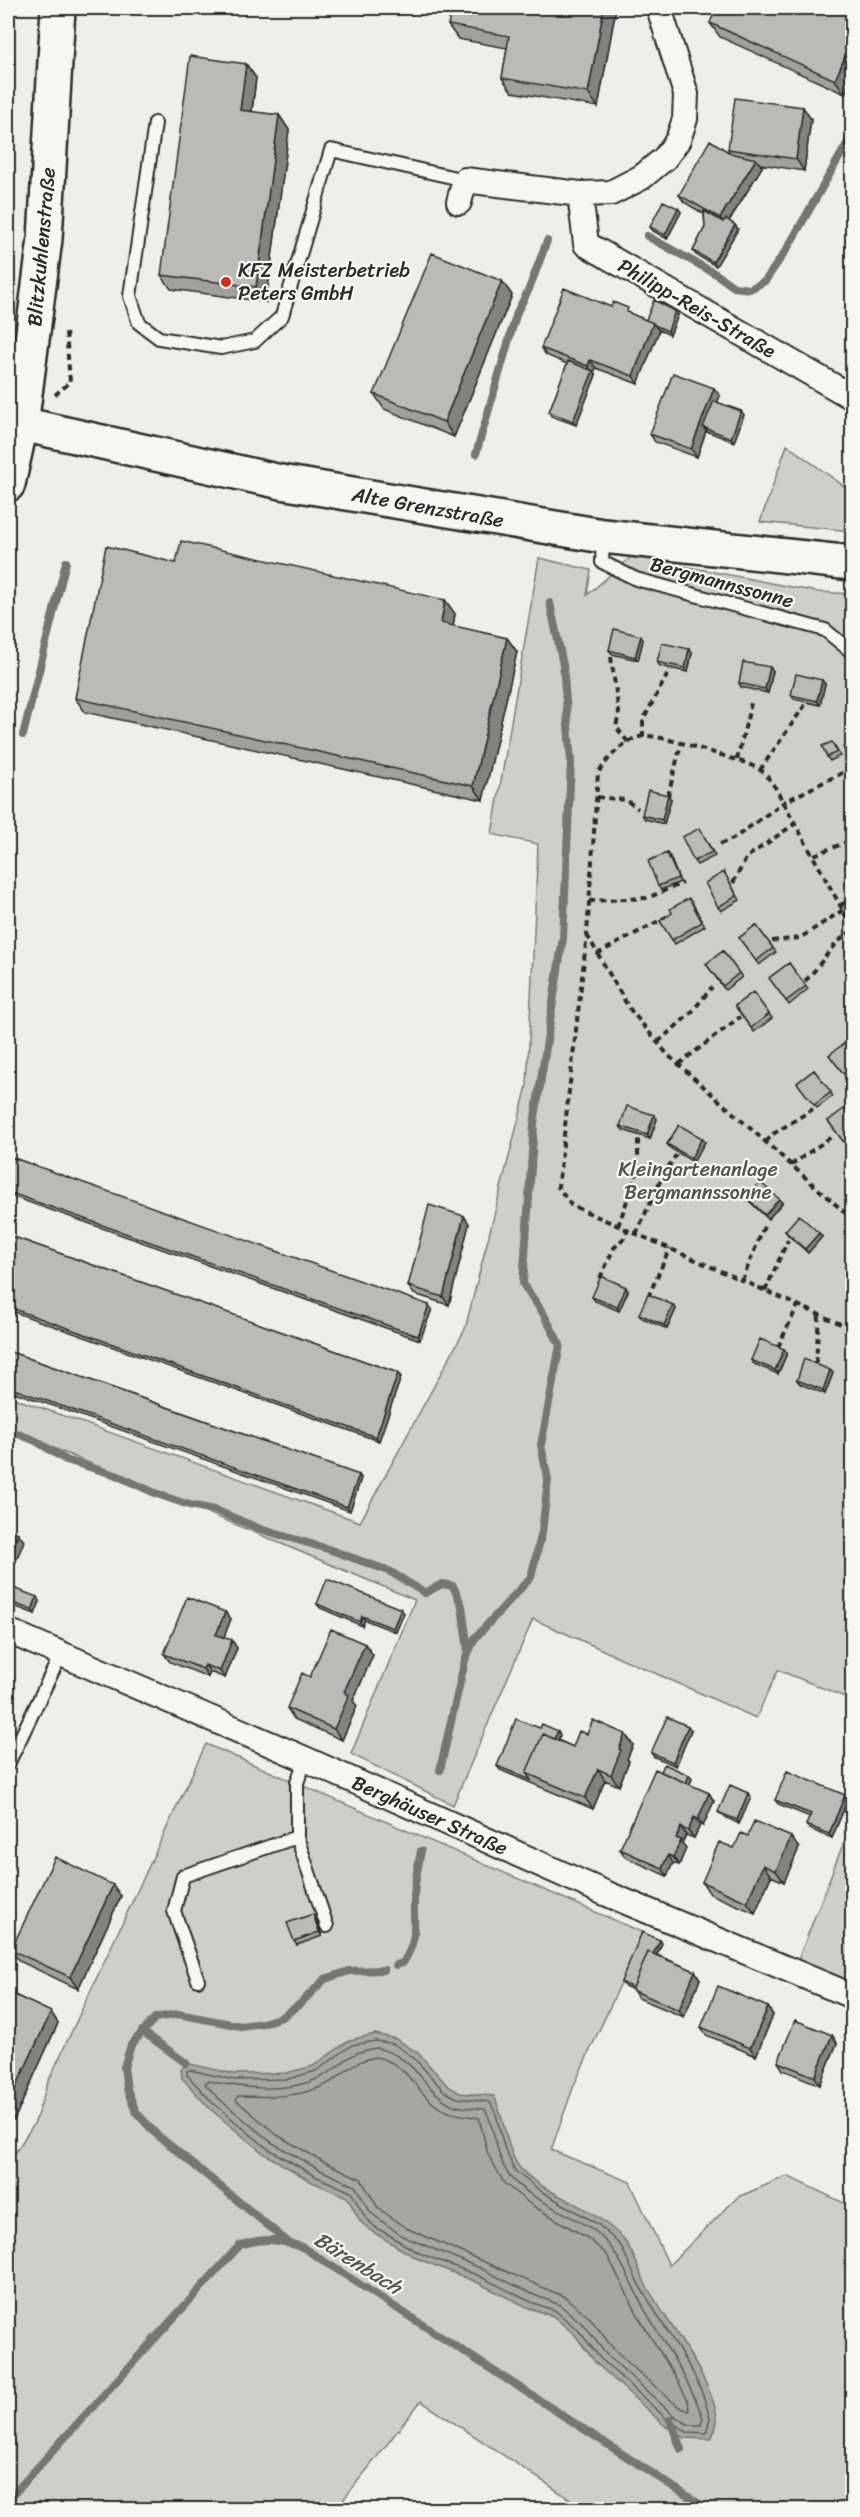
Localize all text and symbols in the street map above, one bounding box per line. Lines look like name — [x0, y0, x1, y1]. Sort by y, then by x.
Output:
street label: Blitzkuhlenstraße — [17, 166, 66, 328]
street label: Philipp-Reis-Straße — [611, 249, 783, 368]
place label: KFZ Meisterbetrieb Peters GmbH — [238, 253, 410, 311]
marker: KFZ Meisterbetrieb Peters GmbH — [219, 275, 233, 289]
street label: Alte Grenzstraße — [348, 477, 507, 538]
street label: Bergmannssonne — [646, 547, 798, 618]
park label: Kleingartenanlage Bergmannssonne — [618, 1152, 778, 1210]
street label: Berghäuser Straße — [346, 1765, 513, 1866]
water label: Bärenbach — [306, 2221, 411, 2306]

